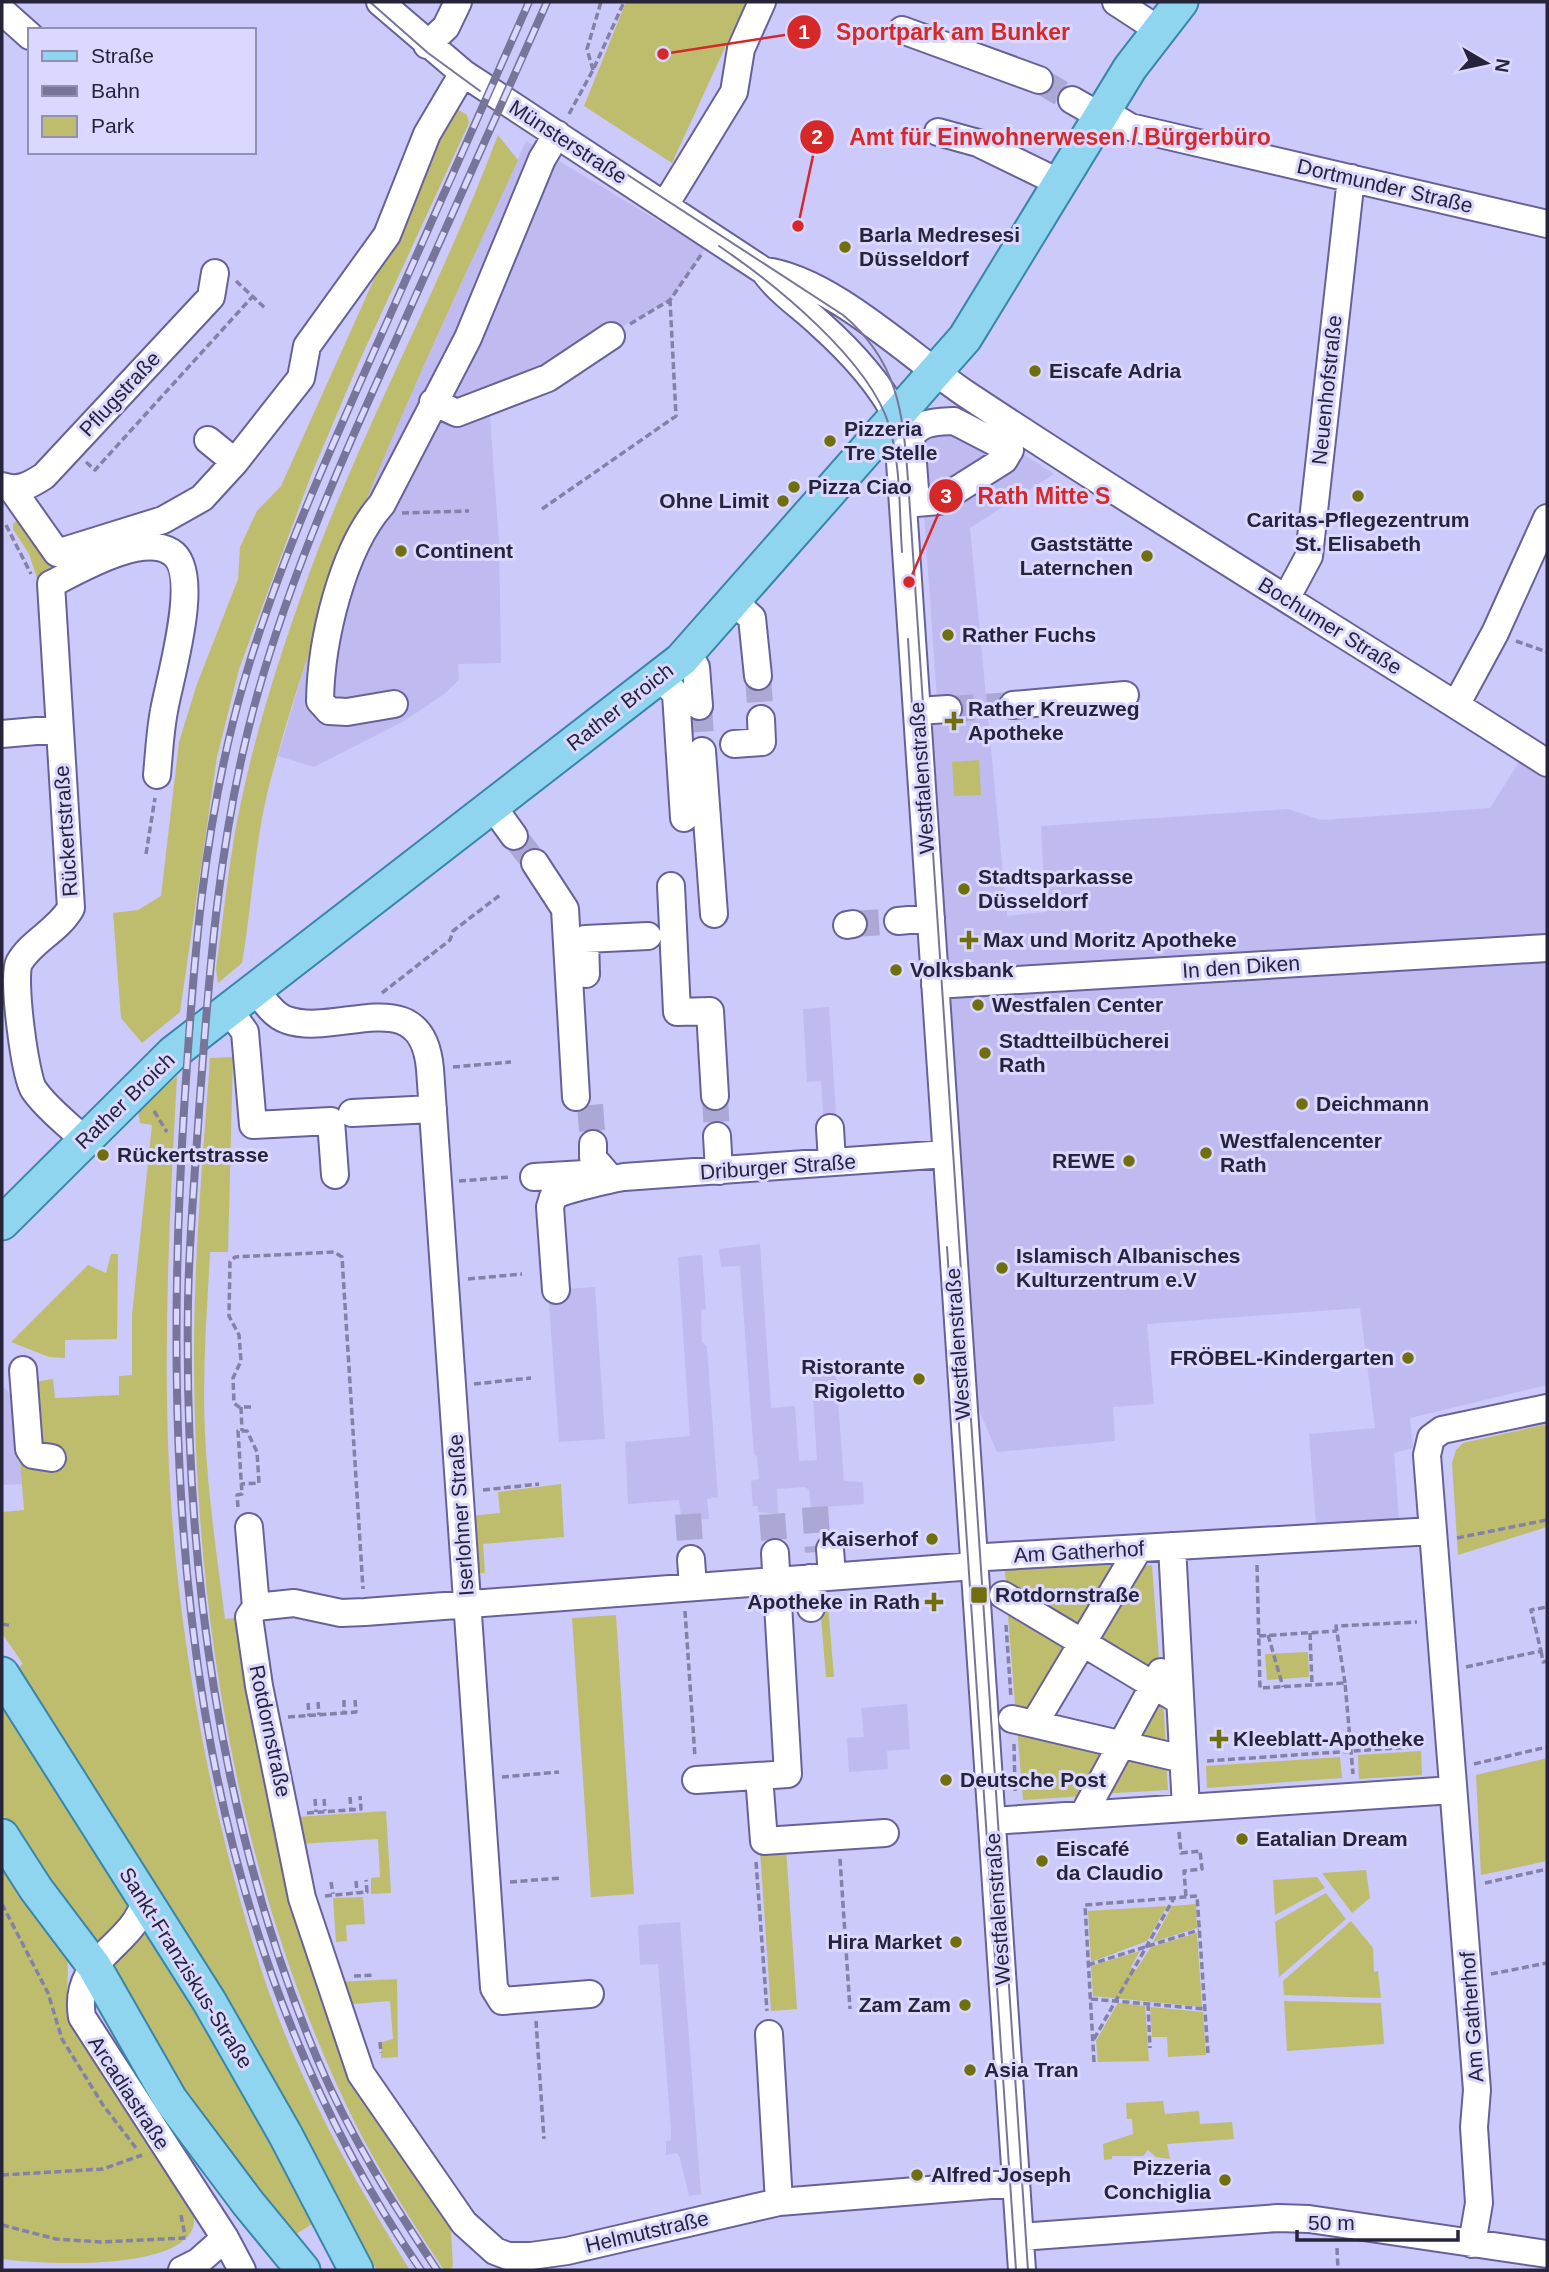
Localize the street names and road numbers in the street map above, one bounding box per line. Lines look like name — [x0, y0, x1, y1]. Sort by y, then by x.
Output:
street label: Münsterstraße — [505, 95, 631, 188]
street label: Dortmunder Straße — [1295, 154, 1475, 217]
street label: Neuenhofstraße — [1307, 314, 1346, 466]
street label: Pflugstraße — [75, 347, 165, 441]
street label: Bochumer Straße — [1254, 572, 1406, 679]
street label: Rather Broich — [562, 658, 677, 755]
street label: Westfalenstraße — [905, 701, 938, 855]
street label: Rückertstraße — [49, 764, 82, 898]
street label: In den Diken — [1181, 951, 1301, 982]
street label: Rather Broich — [70, 1048, 179, 1154]
street label: Driburger Straße — [699, 1150, 857, 1183]
street label: Westfalenstraße — [941, 1267, 974, 1421]
street label: Iserlohner Straße — [443, 1433, 478, 1597]
street label: Am Gatherhof — [1013, 1537, 1145, 1566]
street label: Rotdornstraße — [245, 1663, 296, 1799]
street label: Westfalenstraße — [981, 1832, 1014, 1986]
street label: Sankt-Franziskus-Straße — [115, 1863, 258, 2072]
street label: Am Gatherhof — [1455, 1951, 1488, 2083]
street label: Arcadiastraße — [84, 2032, 175, 2154]
street label: Helmutstraße — [583, 2206, 711, 2257]

